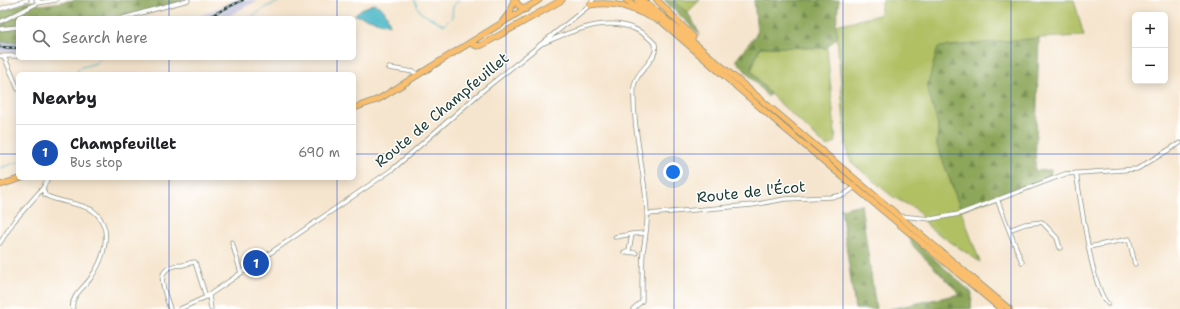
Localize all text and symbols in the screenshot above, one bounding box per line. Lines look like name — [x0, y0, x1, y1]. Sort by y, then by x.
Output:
map controls — [1132, 12, 1168, 84]
button: + — [1132, 12, 1168, 48]
search box — [16, 16, 356, 60]
icon: search — [30, 27, 52, 49]
text: Search here — [62, 28, 148, 48]
street label: Route de Champfeuillet — [371, 48, 513, 172]
button: − — [1132, 48, 1168, 84]
text: Nearby — [32, 87, 97, 109]
text: Champfeuillet — [70, 134, 176, 154]
text: 1 — [42, 144, 48, 161]
text: 690 m — [298, 144, 340, 161]
text: Bus stop — [70, 154, 122, 171]
your location — [663, 162, 683, 182]
street label: Route de l'Écot — [695, 175, 806, 208]
pin: 1 — [243, 248, 269, 278]

